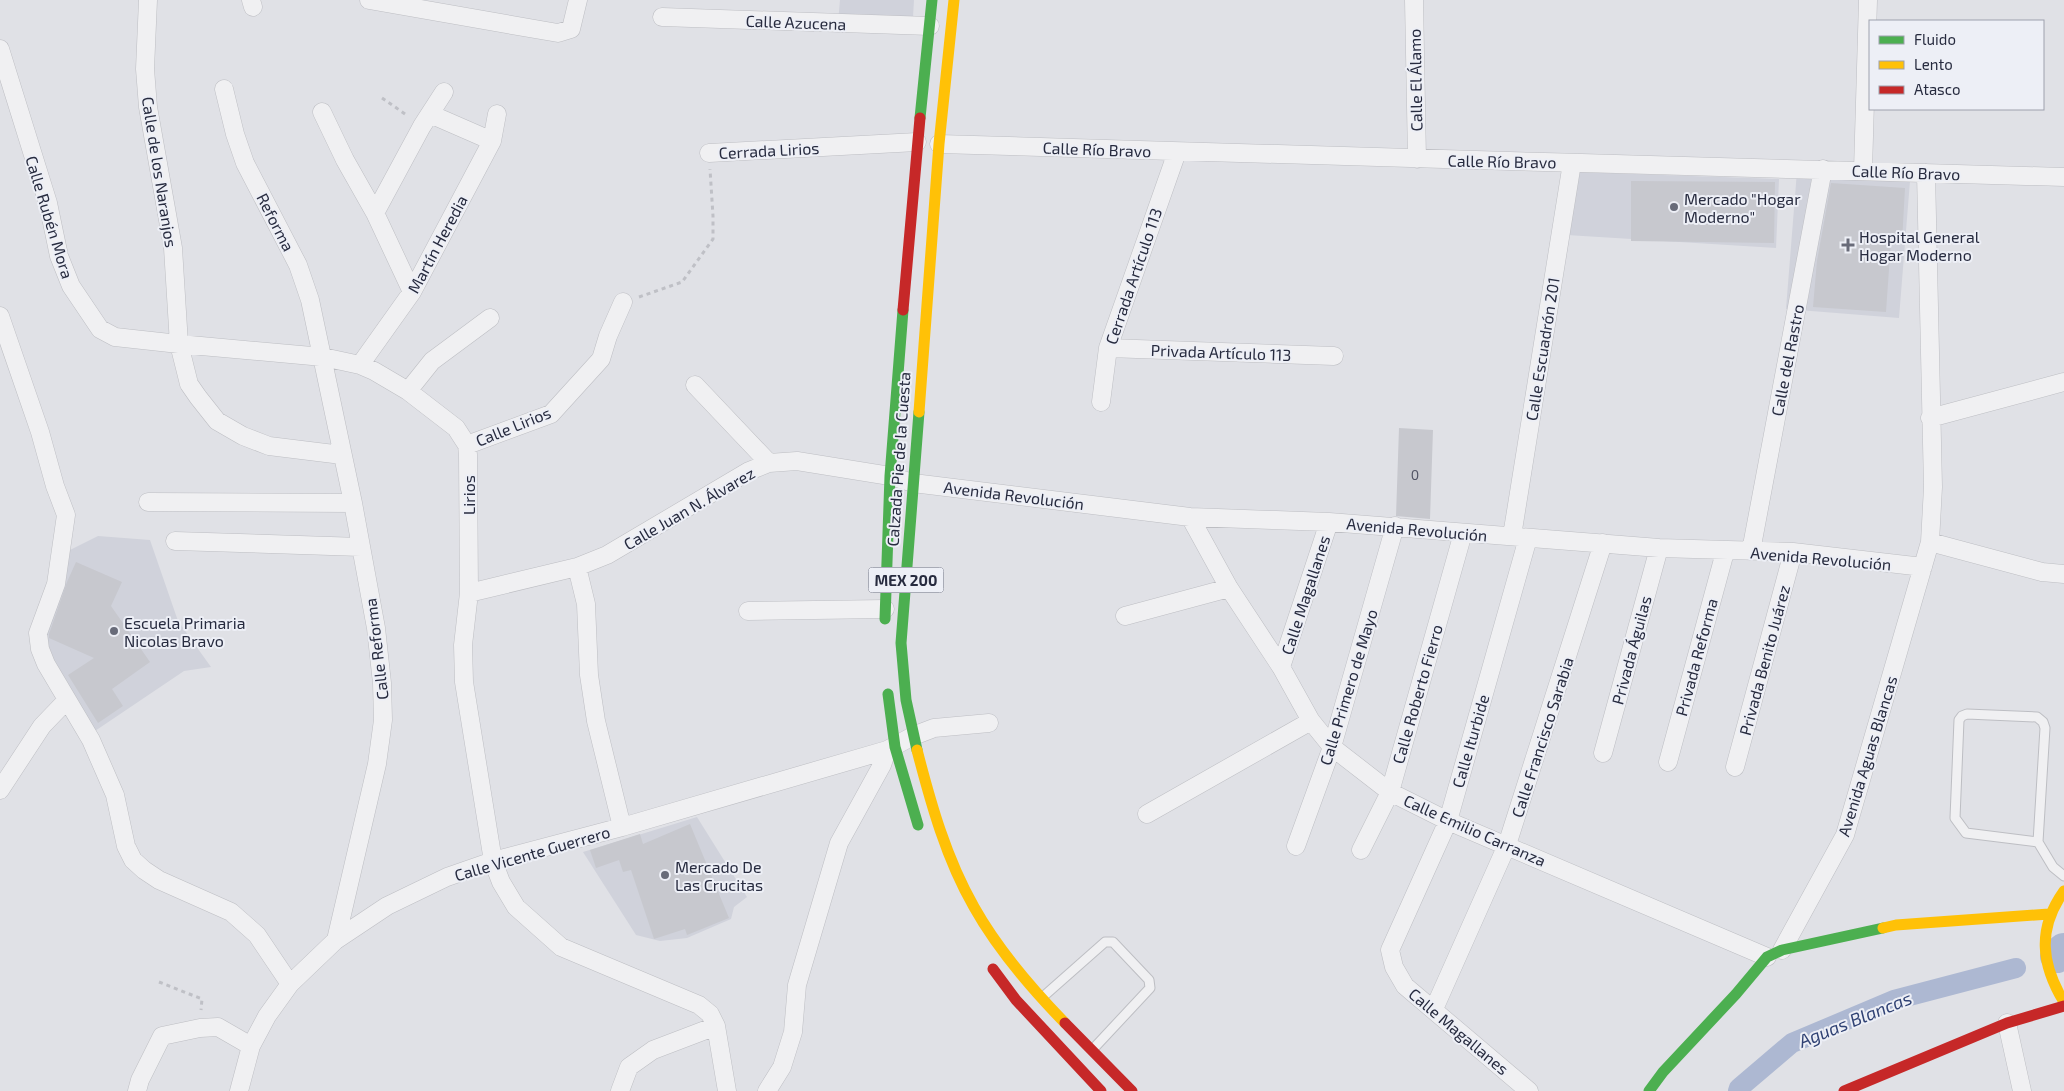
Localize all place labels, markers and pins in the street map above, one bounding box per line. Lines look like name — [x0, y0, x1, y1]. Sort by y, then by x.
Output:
place label: Mercado "Hogar Moderno" — [1684, 189, 1801, 226]
marker: Mercado "Hogar Moderno" — [1668, 201, 1680, 213]
place label: Hospital General Hogar Moderno — [1859, 227, 1980, 264]
marker: Hospital General Hogar Moderno — [1841, 238, 1855, 252]
place label: Escuela Primaria Nicolas Bravo — [124, 613, 246, 650]
marker: Escuela Primaria Nicolas Bravo — [108, 625, 120, 637]
place label: Mercado De Las Crucitas — [675, 857, 763, 894]
marker: Mercado De Las Crucitas — [659, 869, 671, 881]

